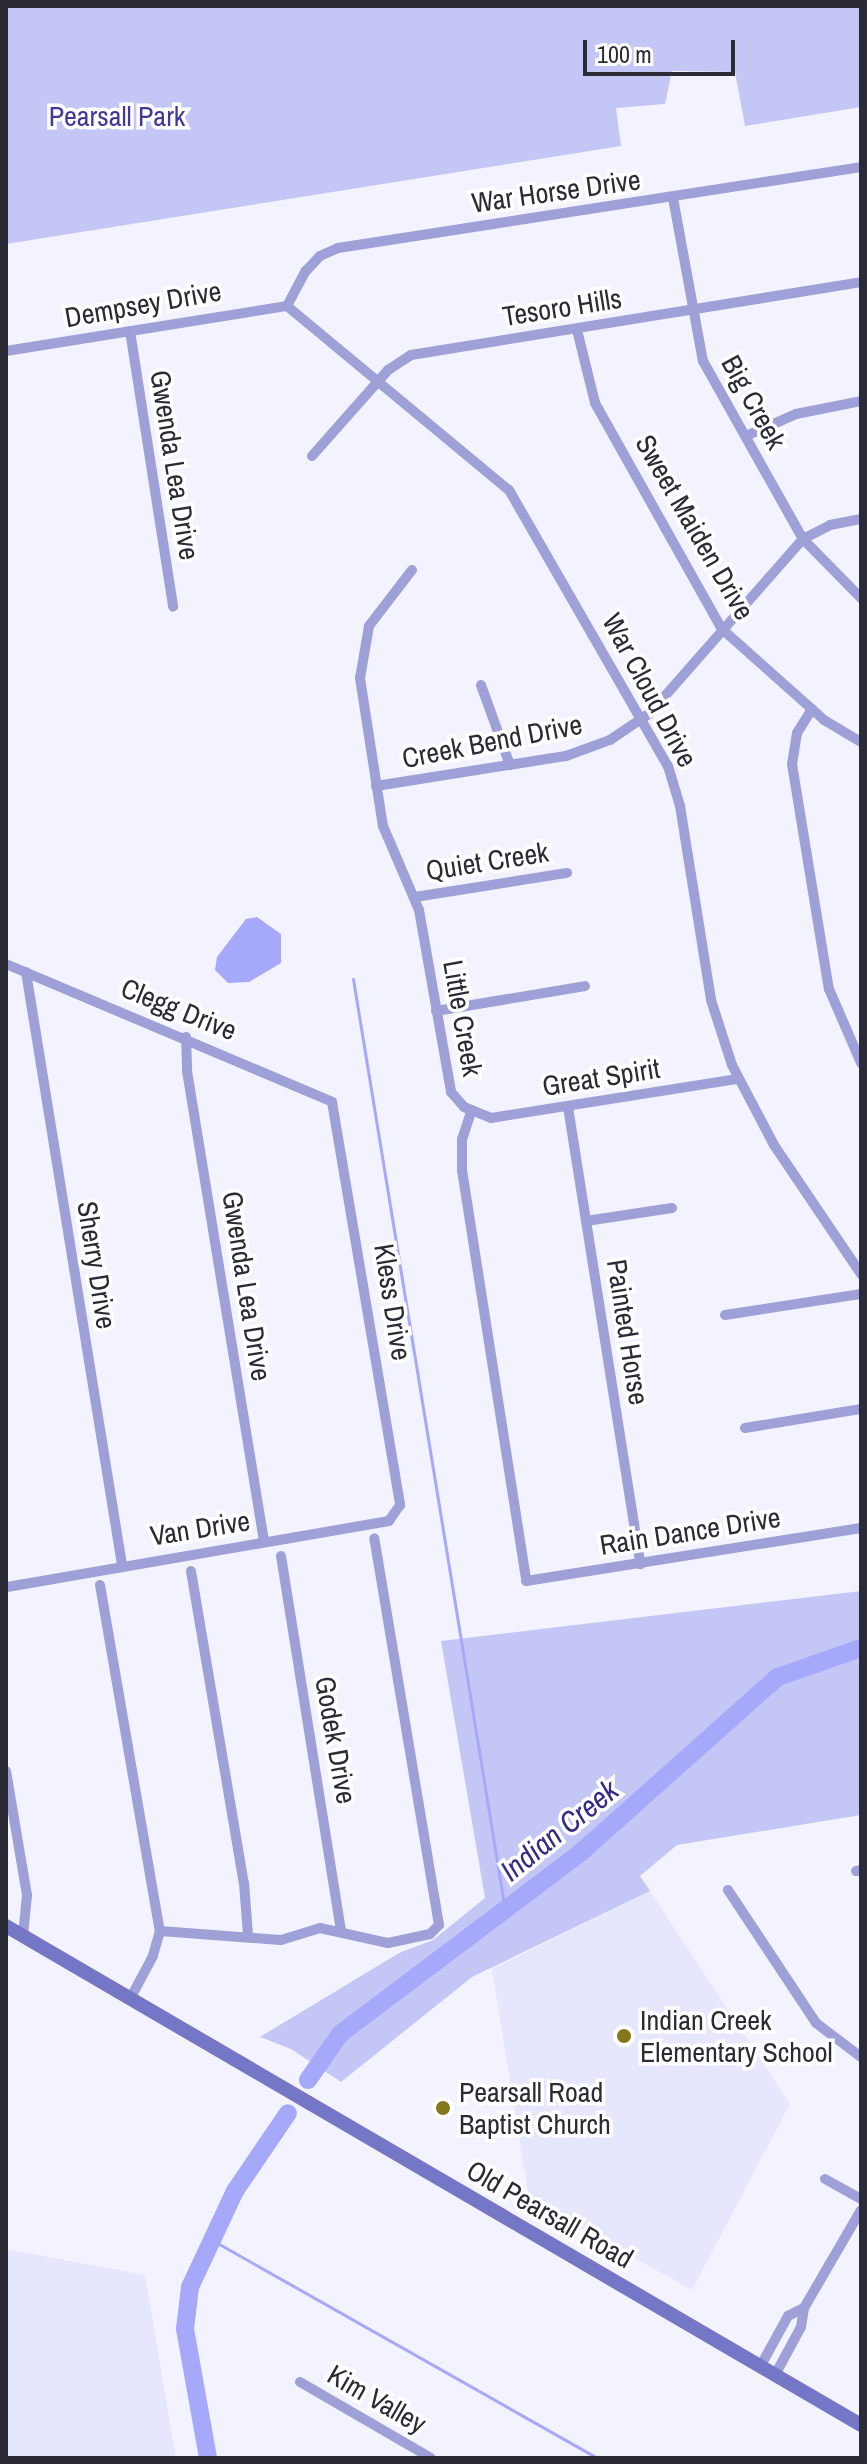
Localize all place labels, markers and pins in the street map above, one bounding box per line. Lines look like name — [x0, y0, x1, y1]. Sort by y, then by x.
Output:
place label: Indian Creek Elementary School — [640, 2003, 833, 2069]
marker: Indian Creek Elementary School — [615, 2027, 633, 2045]
place label: Pearsall Road Baptist Church — [459, 2075, 611, 2141]
marker: Pearsall Road Baptist Church — [434, 2099, 452, 2117]

